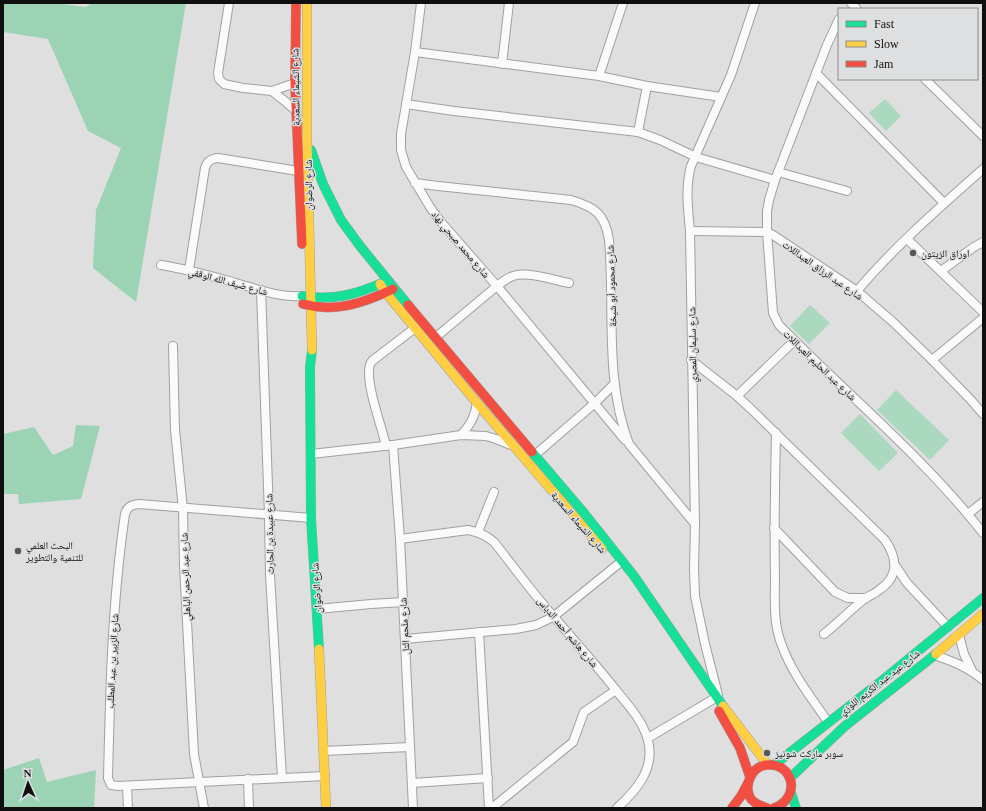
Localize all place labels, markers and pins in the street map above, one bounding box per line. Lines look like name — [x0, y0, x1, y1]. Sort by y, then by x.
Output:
marker: اوراق الزيتون — [908, 248, 918, 258]
place label: اوراق الزيتون — [921, 248, 969, 260]
place label: البحث العلمي للتنمية والتطوير — [25, 540, 83, 563]
marker: البحث العلمي للتنمية والتطوير — [13, 546, 23, 556]
marker: سوبر ماركت شونيز — [762, 748, 772, 758]
place label: سوبر ماركت شونيز — [774, 748, 843, 759]

